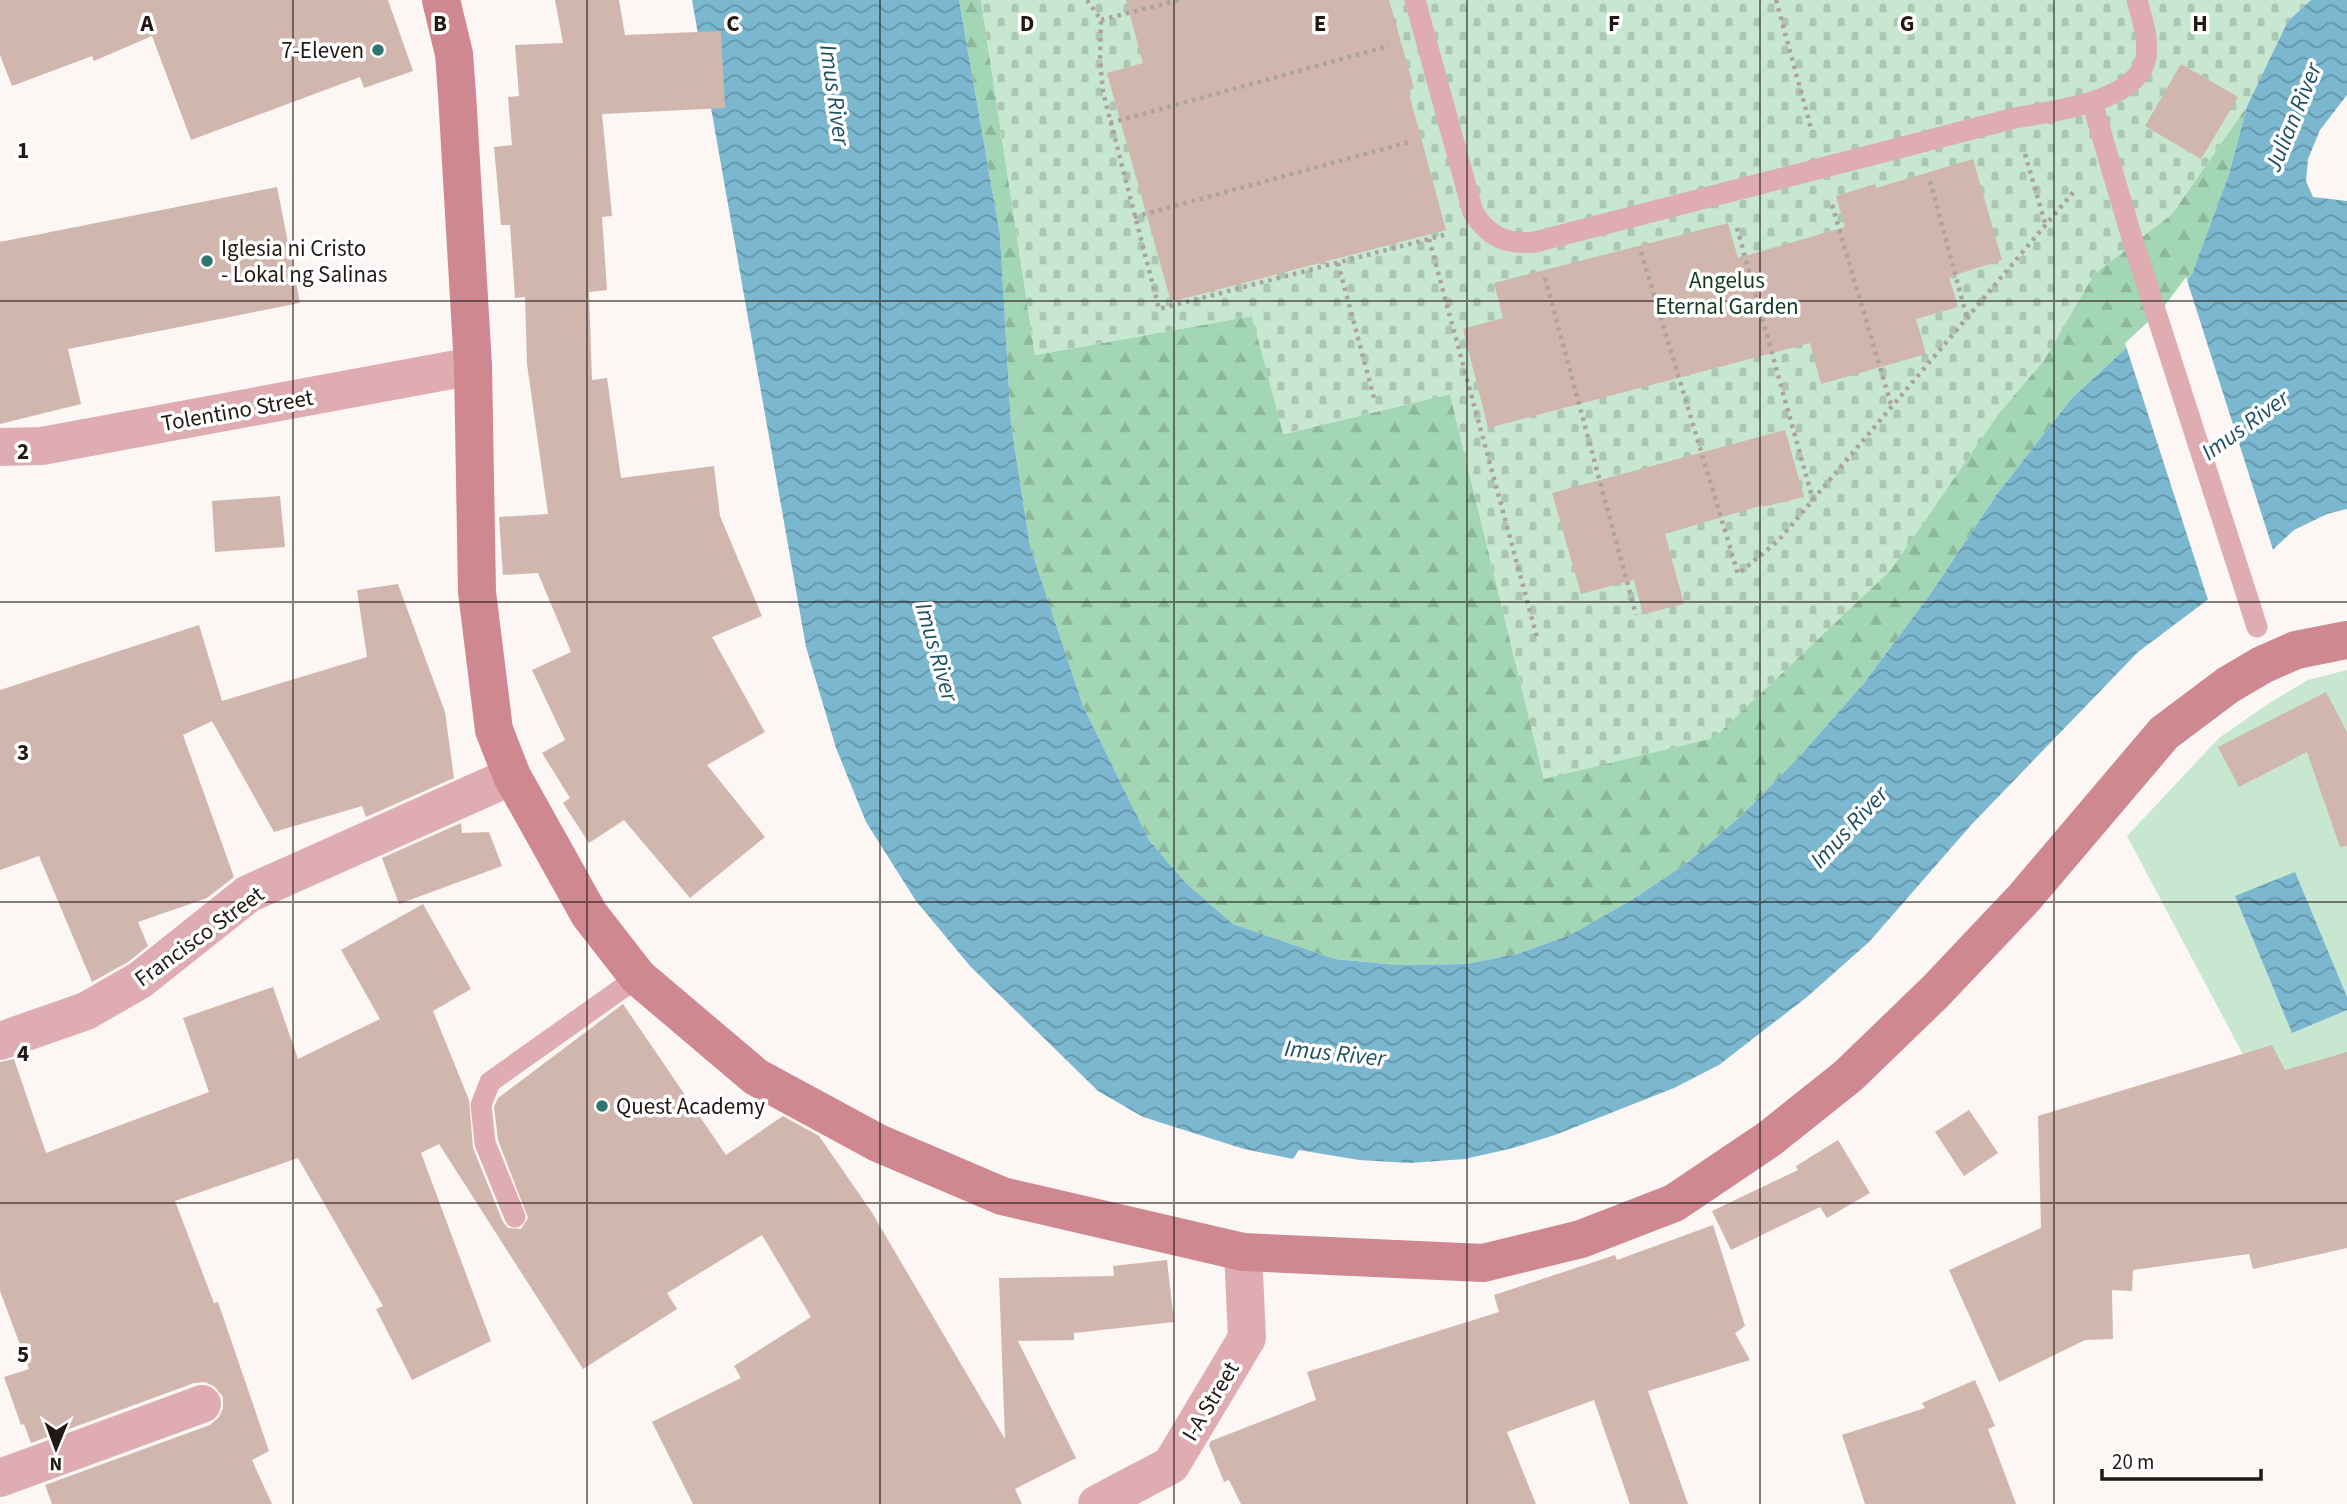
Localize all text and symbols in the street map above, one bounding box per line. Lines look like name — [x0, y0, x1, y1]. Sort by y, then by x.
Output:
text: A — [139, 7, 154, 40]
text: B — [433, 7, 447, 40]
text: C — [726, 7, 740, 40]
text: D — [1020, 7, 1034, 40]
text: E — [1314, 7, 1326, 40]
text: F — [1608, 7, 1620, 40]
text: G — [1900, 7, 1914, 40]
text: H — [2192, 7, 2208, 40]
place label: 7-Eleven — [281, 34, 364, 67]
marker: 7-Eleven — [370, 42, 386, 58]
water label: Imus River — [810, 42, 859, 150]
water label: Julian River — [2255, 56, 2332, 178]
text: 1 — [17, 134, 29, 167]
place label: Iglesia ni Cristo - Lokal ng Salinas — [221, 232, 387, 291]
marker: Iglesia ni Cristo - Lokal ng Salinas — [199, 253, 215, 269]
park label: Angelus Eternal Garden — [1655, 264, 1799, 323]
water label: Imus River — [2194, 380, 2298, 469]
street label: Tolentino Street — [158, 381, 316, 440]
text: 2 — [17, 435, 29, 468]
water label: Imus River — [906, 599, 968, 707]
text: 3 — [17, 736, 29, 769]
water label: Imus River — [1802, 777, 1898, 876]
street label: Francisco Street — [128, 878, 271, 995]
water label: Imus River — [1283, 1031, 1389, 1076]
text: 4 — [17, 1037, 29, 1070]
place label: Quest Academy — [616, 1090, 765, 1123]
marker: Quest Academy — [594, 1098, 610, 1114]
text: 5 — [17, 1338, 29, 1371]
street label: I-A Street — [1174, 1355, 1247, 1447]
north arrow — [21, 1413, 91, 1483]
scale bar — [2102, 1438, 2261, 1482]
text: 20 m — [2112, 1447, 2154, 1477]
text: N — [49, 1450, 62, 1477]

